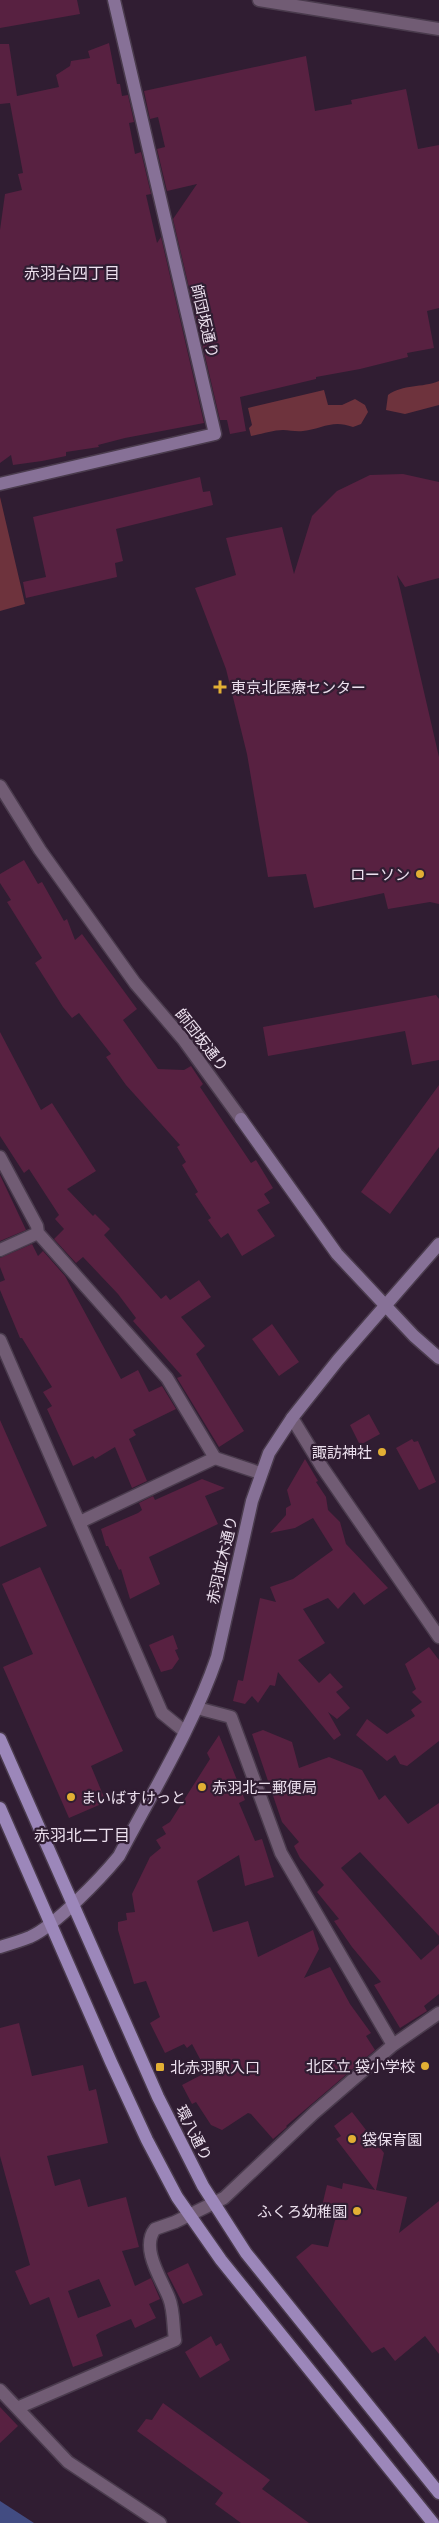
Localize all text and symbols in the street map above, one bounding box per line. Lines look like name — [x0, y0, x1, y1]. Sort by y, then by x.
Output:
district label: 赤羽台四丁目 — [24, 263, 120, 283]
street label: 師団坂通り — [187, 282, 223, 360]
place label: 東京北医療センター — [231, 678, 366, 697]
marker: 東京北医療センター — [213, 680, 227, 694]
place label: ローソン — [350, 865, 410, 884]
marker: ローソン — [414, 868, 426, 880]
street label: 師団坂通り — [171, 1005, 233, 1075]
place label: 諏訪神社 — [312, 1443, 372, 1462]
marker: 諏訪神社 — [376, 1446, 388, 1458]
street label: 赤羽並木通り — [203, 1514, 241, 1606]
place label: 赤羽北二郵便局 — [212, 1778, 317, 1797]
marker: 赤羽北二郵便局 — [196, 1781, 208, 1793]
place label: まいばすけっと — [81, 1788, 186, 1807]
marker: まいばすけっと — [65, 1791, 77, 1803]
district label: 赤羽北二丁目 — [34, 1825, 130, 1845]
place label: 北区立 袋小学校 — [306, 2057, 415, 2076]
place label: 北赤羽駅入口 — [170, 2058, 260, 2077]
marker: 北区立 袋小学校 — [419, 2060, 431, 2072]
marker: 北赤羽駅入口 — [154, 2061, 166, 2073]
street label: 環八通り — [172, 2102, 216, 2164]
place label: 袋保育園 — [362, 2130, 422, 2149]
marker: 袋保育園 — [346, 2133, 358, 2145]
place label: ふくろ幼稚園 — [257, 2202, 347, 2221]
marker: ふくろ幼稚園 — [351, 2205, 363, 2217]

